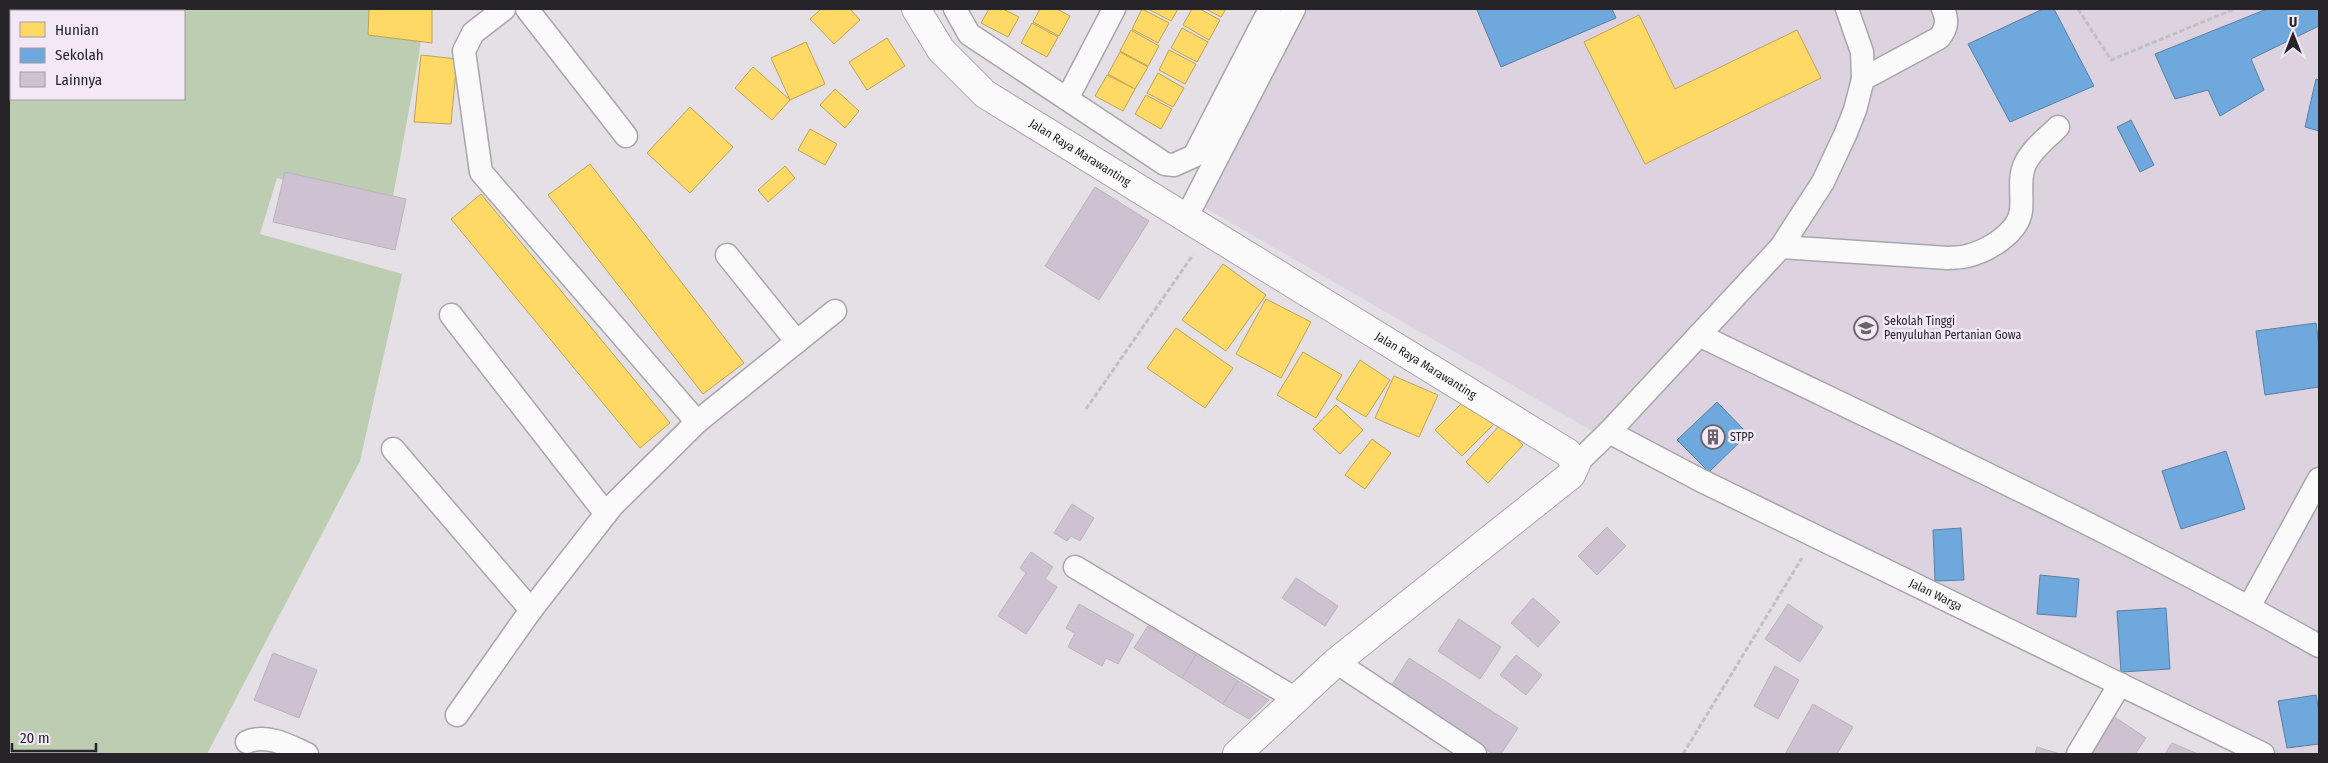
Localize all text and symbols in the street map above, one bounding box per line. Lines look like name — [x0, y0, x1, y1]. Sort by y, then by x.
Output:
legend — [10, 10, 185, 100]
north arrow — [2268, 10, 2318, 60]
text: U — [2289, 14, 2297, 31]
text: Hunian — [55, 21, 99, 39]
text: Sekolah — [55, 46, 104, 64]
text: Lainnya — [55, 71, 102, 89]
street label: Jalan Raya Marawanting — [1027, 116, 1134, 189]
place label: Sekolah Tinggi Penyuluhan Pertanian Gowa — [1884, 314, 2022, 342]
school or university icon: Sekolah Tinggi Penyuluhan Pertanian Gowa — [1853, 315, 1879, 341]
street label: Jalan Raya Marawanting — [1373, 329, 1479, 402]
building icon: STPP — [1700, 424, 1726, 450]
place label: STPP — [1730, 430, 1754, 444]
street label: Jalan Warga — [1907, 576, 1965, 614]
scale bar — [12, 720, 96, 752]
text: 20 m — [20, 729, 50, 747]

